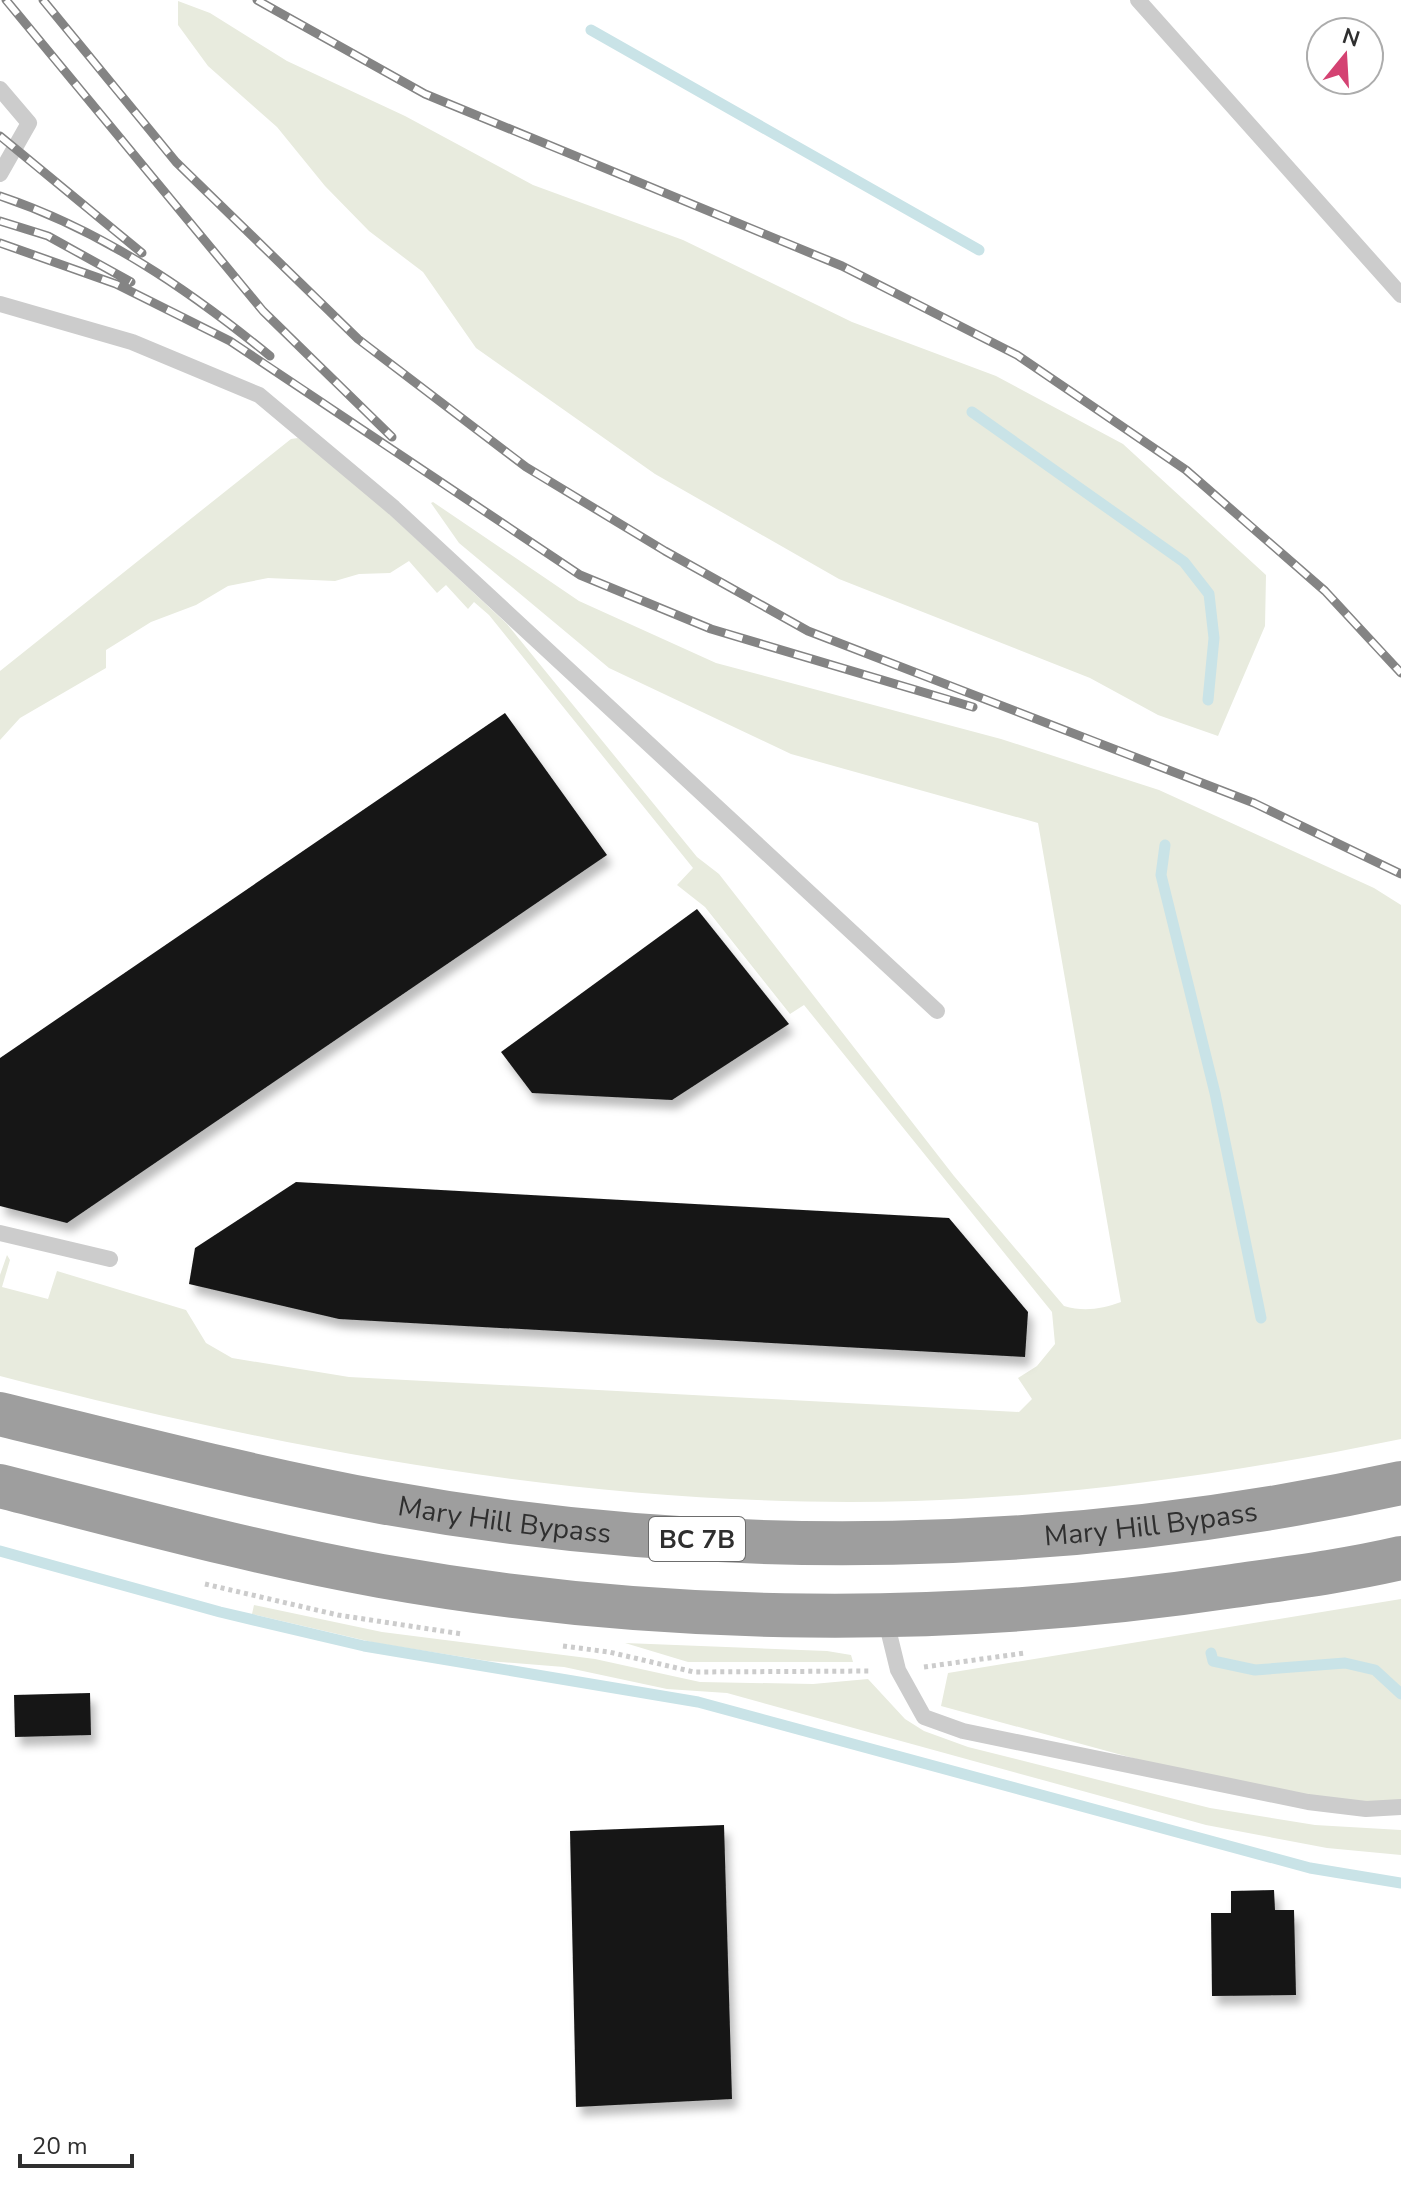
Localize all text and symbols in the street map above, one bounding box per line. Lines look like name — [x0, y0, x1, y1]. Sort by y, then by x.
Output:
north arrow — [1305, 16, 1385, 96]
text: N — [1338, 21, 1363, 55]
street label: Mary Hill Bypass — [395, 1487, 613, 1553]
street label: Mary Hill Bypass — [1043, 1493, 1260, 1555]
road number: BC 7B — [649, 1517, 745, 1561]
scale bar — [20, 2118, 132, 2168]
text: 20 m — [32, 2130, 88, 2162]

